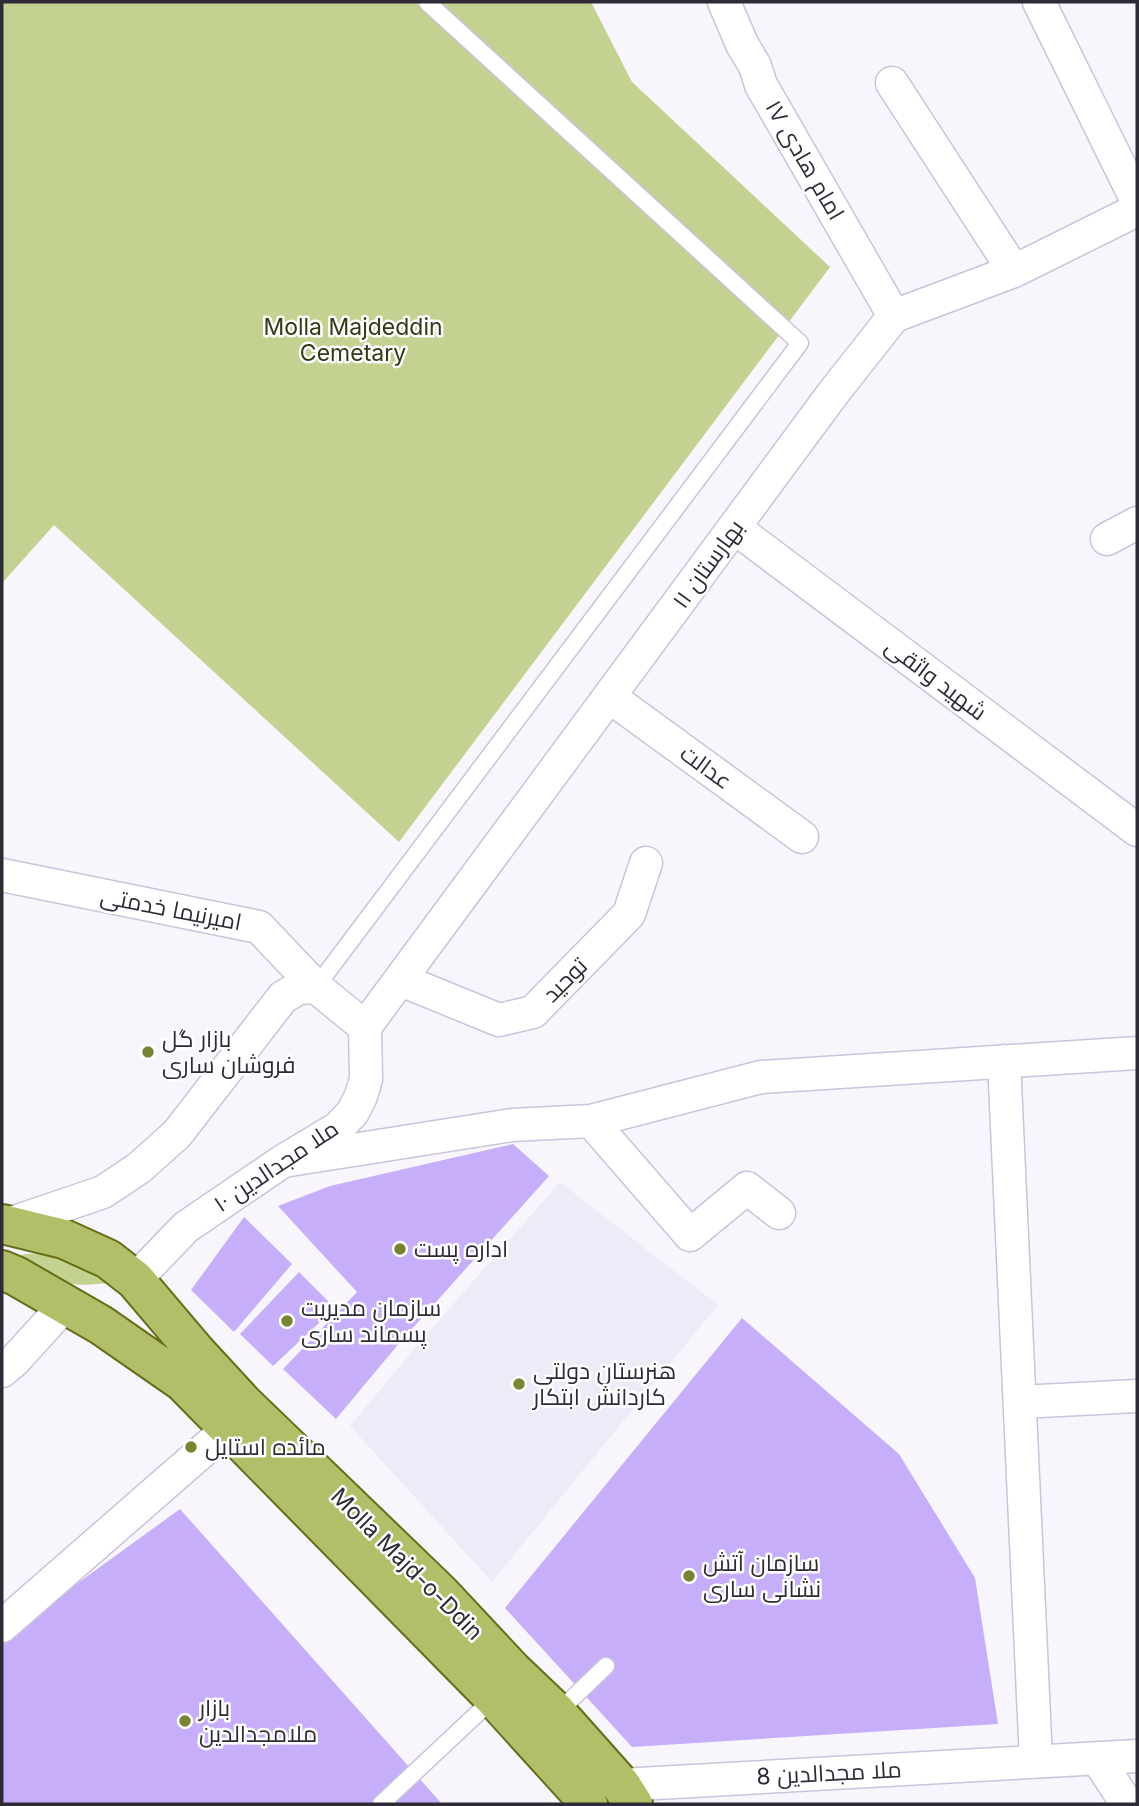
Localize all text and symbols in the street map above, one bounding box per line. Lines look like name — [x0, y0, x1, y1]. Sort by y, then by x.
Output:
street label: امام هادی ۱۷ — [758, 95, 850, 226]
park label: Molla Majdeddin Cemetary — [263, 313, 443, 367]
street label: بهارستان ۱۱ — [666, 514, 750, 614]
street label: شهید واثقی — [880, 632, 992, 726]
street label: عدالت — [675, 739, 737, 795]
street label: امیرنیما خدمتی — [98, 882, 244, 936]
street label: توحید — [537, 952, 593, 1008]
place label: بازار گل فروشان ساری — [162, 1025, 295, 1079]
marker: بازار گل فروشان ساری — [140, 1044, 156, 1060]
street label: ملا مجدالدین ١٠ — [208, 1114, 344, 1218]
place label: اداره پست — [414, 1235, 508, 1264]
marker: اداره پست — [392, 1241, 408, 1257]
place label: سازمان مدیریت پسماند ساری — [301, 1294, 441, 1349]
marker: سازمان مدیریت پسماند ساری — [279, 1313, 295, 1329]
place label: هنرستان دولتی کاردانش ابتکار — [531, 1357, 676, 1411]
marker: هنرستان دولتی کاردانش ابتکار — [511, 1376, 527, 1392]
place label: مائده استایل — [205, 1433, 326, 1461]
marker: مائده استایل — [183, 1439, 199, 1455]
street label: Molla Majd-o-Ddin — [325, 1482, 489, 1646]
place label: سازمان آتش نشانی ساری — [703, 1549, 821, 1603]
marker: سازمان آتش نشانی ساری — [681, 1568, 697, 1584]
place label: بازار ملامجدالدین — [197, 1694, 317, 1748]
marker: بازار ملامجدالدین — [177, 1713, 193, 1729]
street label: ملا مجدالدین 8 — [756, 1755, 902, 1791]

